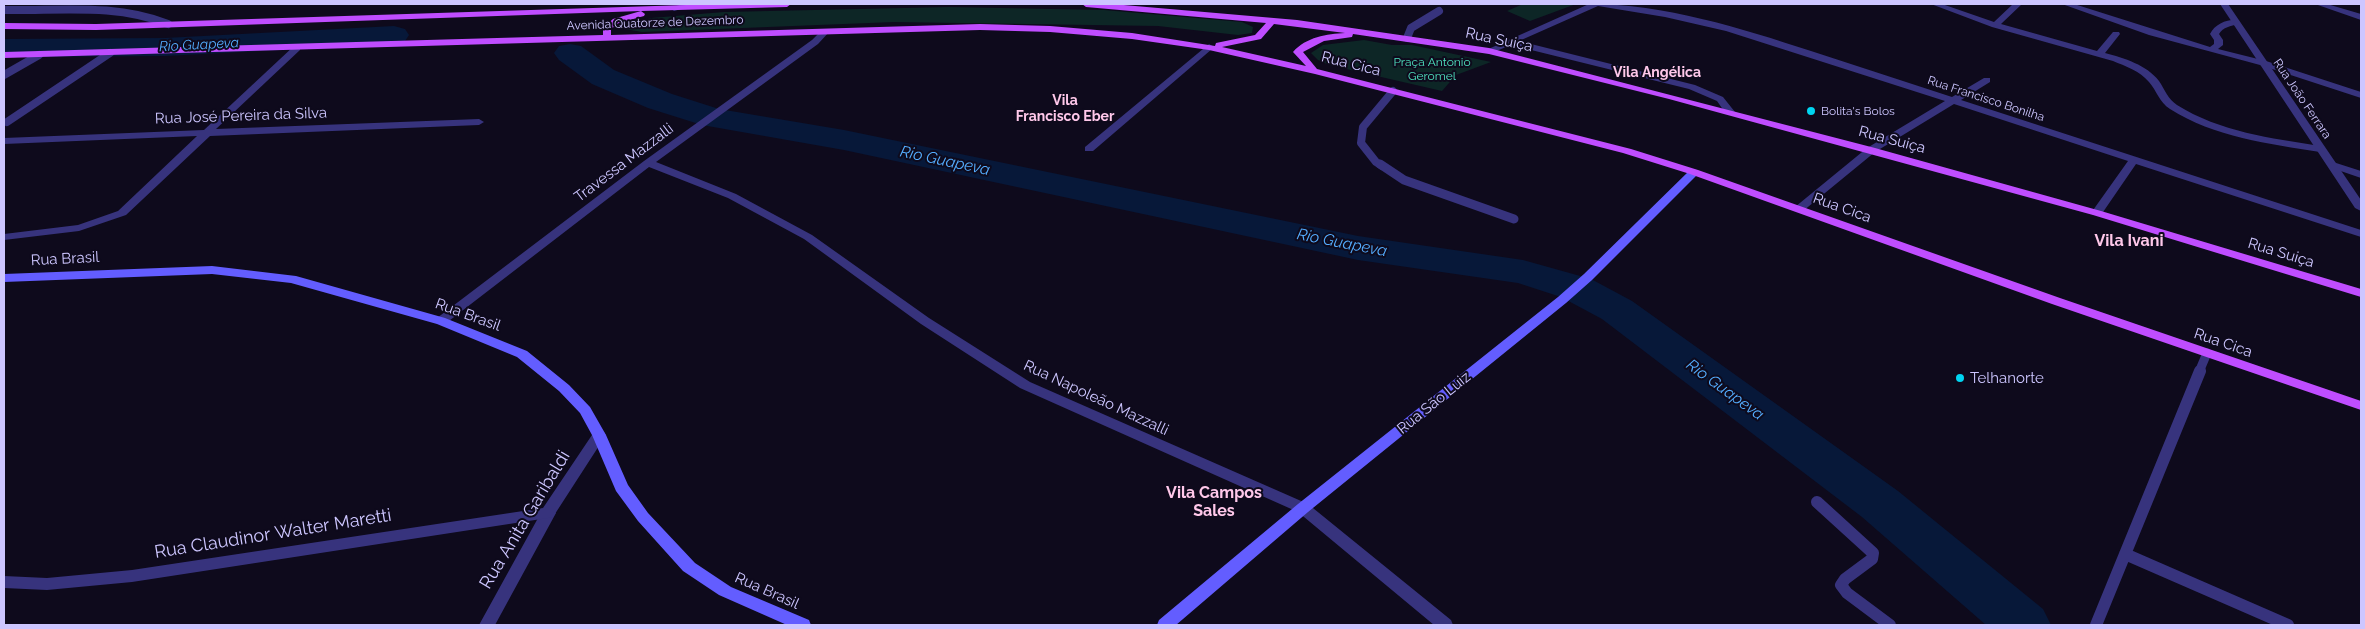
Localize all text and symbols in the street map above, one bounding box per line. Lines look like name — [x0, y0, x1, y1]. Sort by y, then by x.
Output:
street label: Avenida Quatorze de Dezembro — [566, 13, 744, 33]
street label: Rua Suiça — [1464, 24, 1534, 56]
water label: Rio Guapeva — [159, 35, 239, 55]
street label: Rua Cica — [1319, 48, 1383, 80]
park label: Praça Antonio Geromel — [1393, 55, 1471, 83]
street label: Rua João Ferrara — [2270, 56, 2334, 142]
district label: Vila Angélica — [1613, 65, 1701, 81]
street label: Rua Francisco Bonilha — [1926, 73, 2046, 125]
district label: Vila Francisco Eber — [1016, 93, 1114, 125]
street label: Rua José Pereira da Silva — [155, 104, 327, 128]
place label: Bolita's Bolos — [1821, 104, 1895, 118]
marker: Bolita's Bolos — [1805, 105, 1817, 117]
street label: Travessa Mazzalli — [571, 120, 677, 206]
street label: Rua Suiça — [1857, 122, 1927, 158]
water label: Rio Guapeva — [898, 142, 992, 180]
street label: Rua Cica — [1810, 189, 1874, 227]
water label: Rio Guapeva — [1295, 225, 1389, 261]
district label: Vila Ivani — [2094, 231, 2164, 251]
street label: Rua Suiça — [2246, 234, 2316, 272]
street label: Rua Brasil — [30, 248, 100, 270]
street label: Rua Brasil — [433, 295, 503, 335]
street label: Rua Cica — [2191, 325, 2255, 361]
water label: Rio Guapeva — [1682, 355, 1768, 425]
street label: Rua Napoleão Mazzalli — [1021, 356, 1171, 440]
street label: Rua São Luiz — [1394, 368, 1474, 438]
place label: Telhanorte — [1970, 369, 2044, 387]
marker: Telhanorte — [1954, 372, 1966, 384]
street label: Rua Anita Garibaldi — [475, 447, 575, 593]
district label: Vila Campos Sales — [1166, 483, 1262, 521]
street label: Rua Claudinor Walter Maretti — [153, 505, 393, 563]
street label: Rua Brasil — [732, 569, 802, 613]

